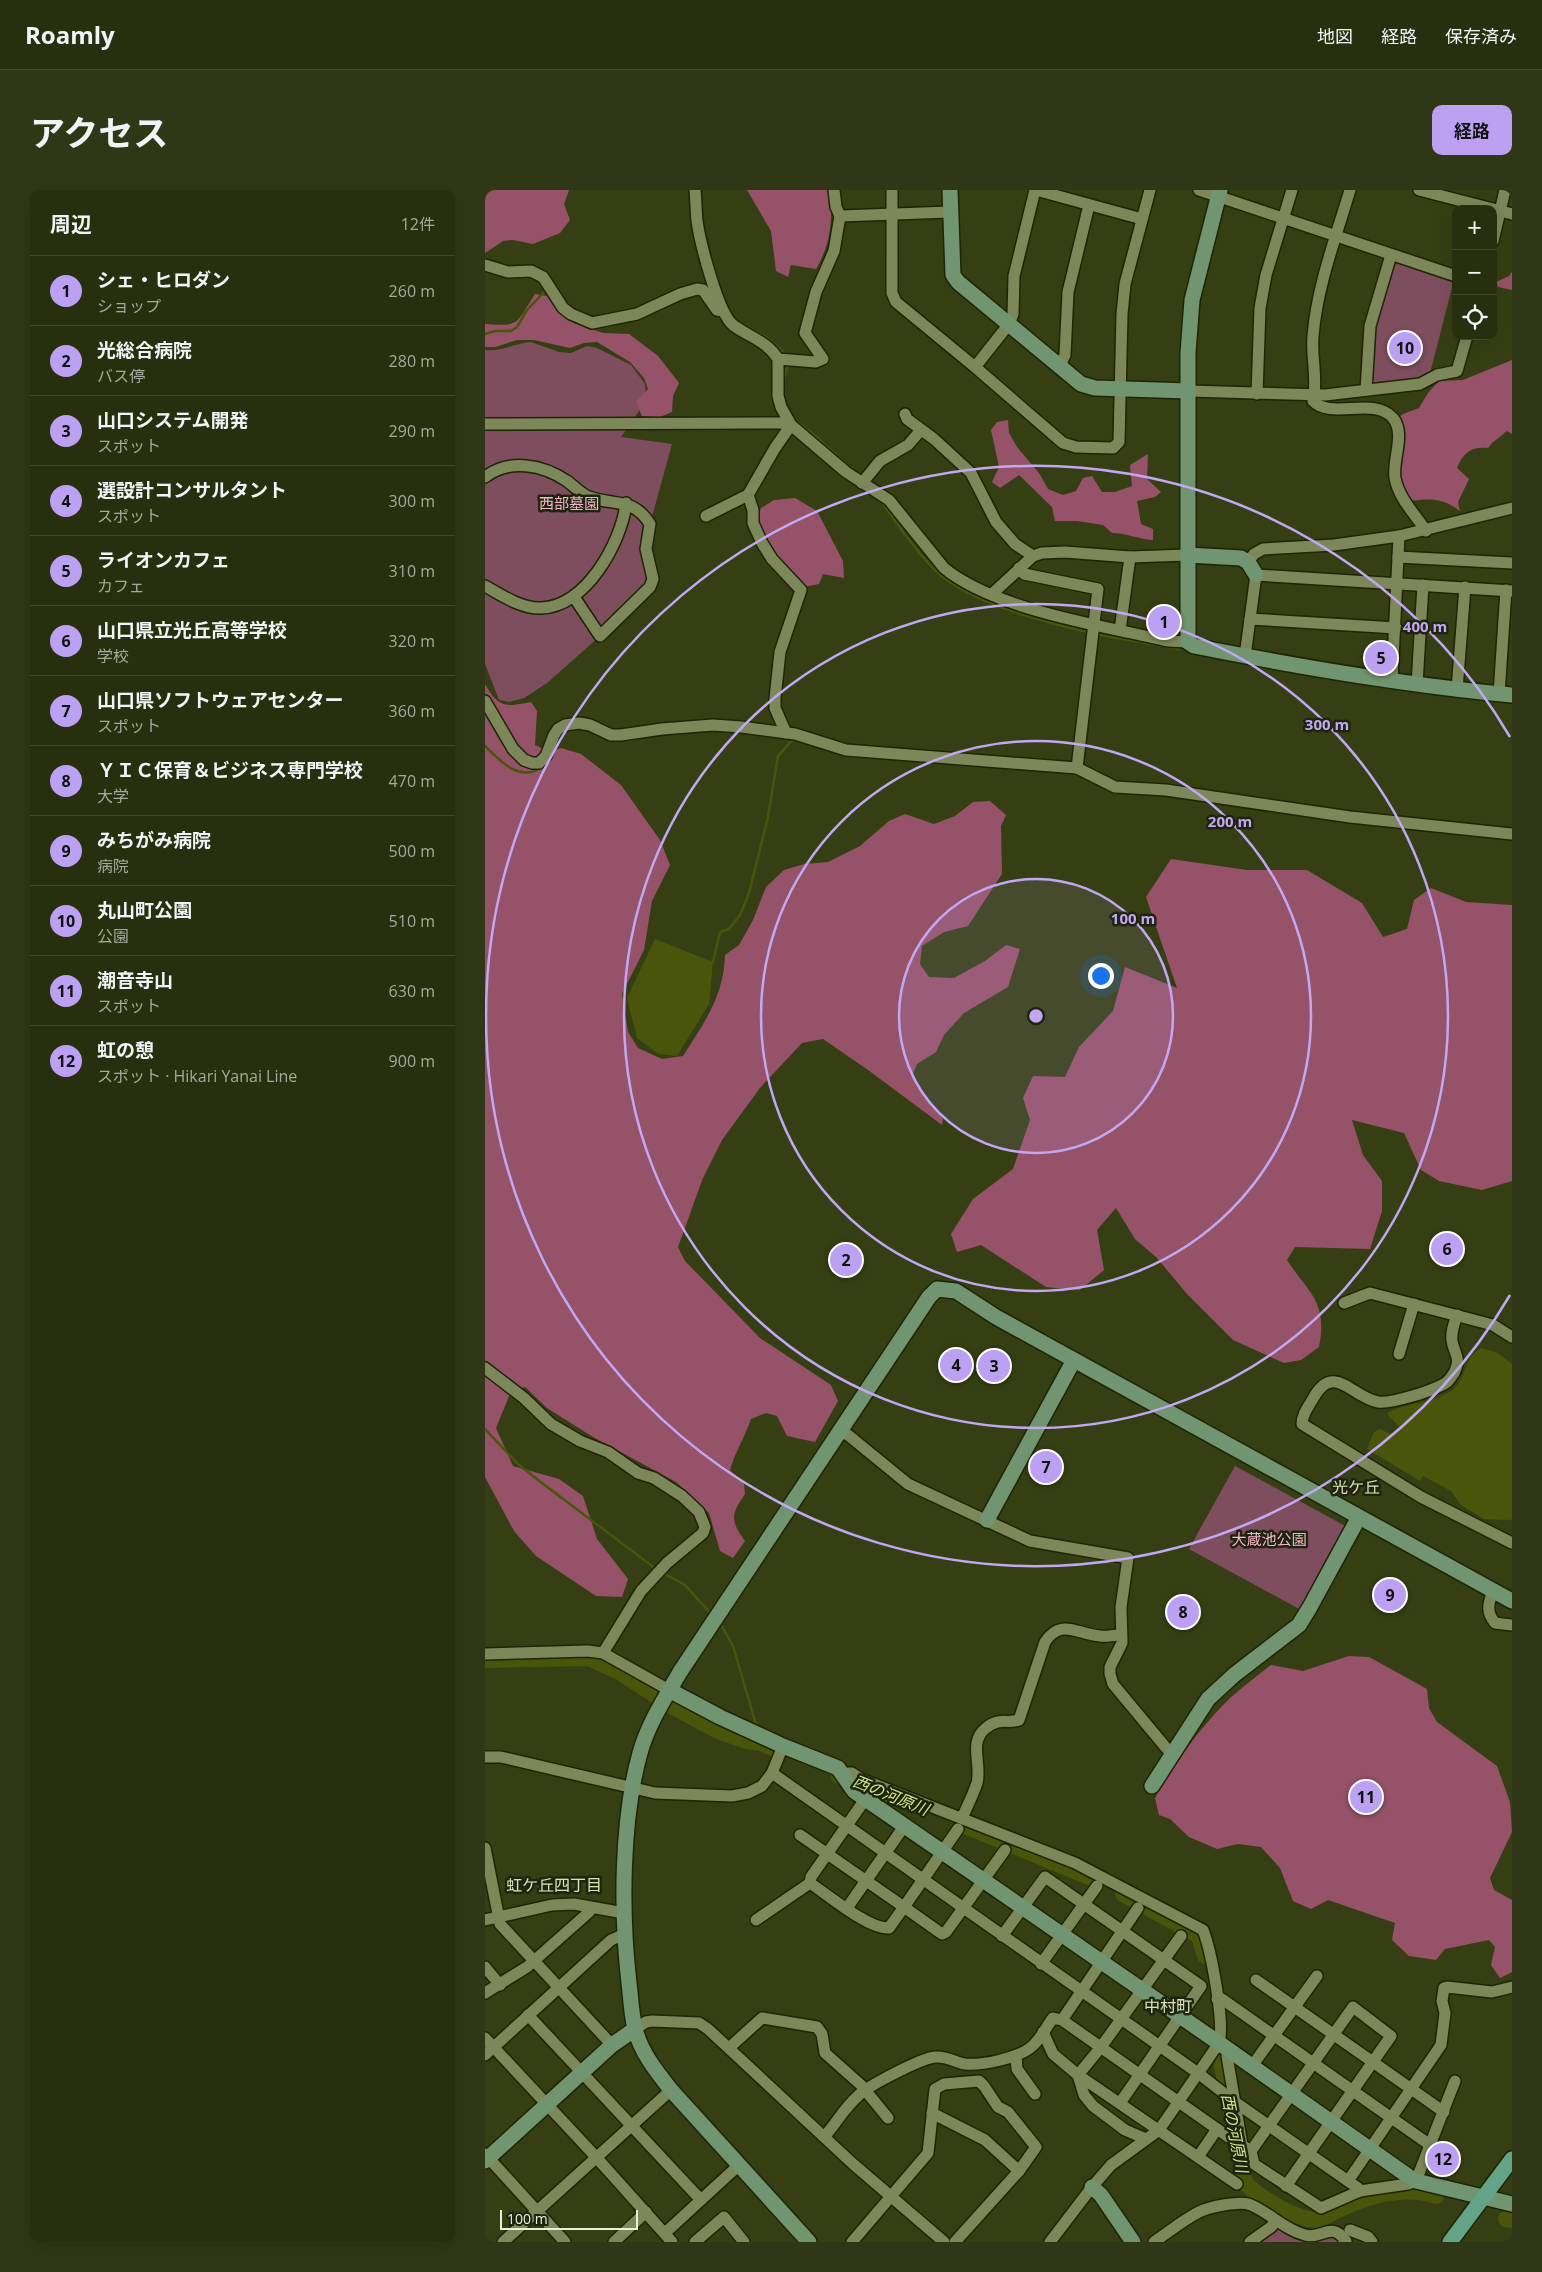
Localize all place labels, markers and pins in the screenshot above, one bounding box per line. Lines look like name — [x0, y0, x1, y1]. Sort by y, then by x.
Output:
pin: 10 — [1389, 329, 1421, 367]
pin: 1 — [1148, 603, 1180, 641]
pin: 5 — [1365, 639, 1397, 677]
centre of rings — [1027, 1007, 1045, 1025]
pin: 6 — [1431, 1230, 1463, 1268]
pin: 2 — [830, 1241, 862, 1279]
pin: 4 — [940, 1346, 972, 1384]
pin: 3 — [978, 1347, 1010, 1385]
pin: 7 — [1030, 1448, 1062, 1486]
pin: 9 — [1374, 1576, 1406, 1614]
pin: 8 — [1167, 1593, 1199, 1631]
pin: 11 — [1350, 1778, 1382, 1816]
pin: 12 — [1427, 2140, 1459, 2178]

